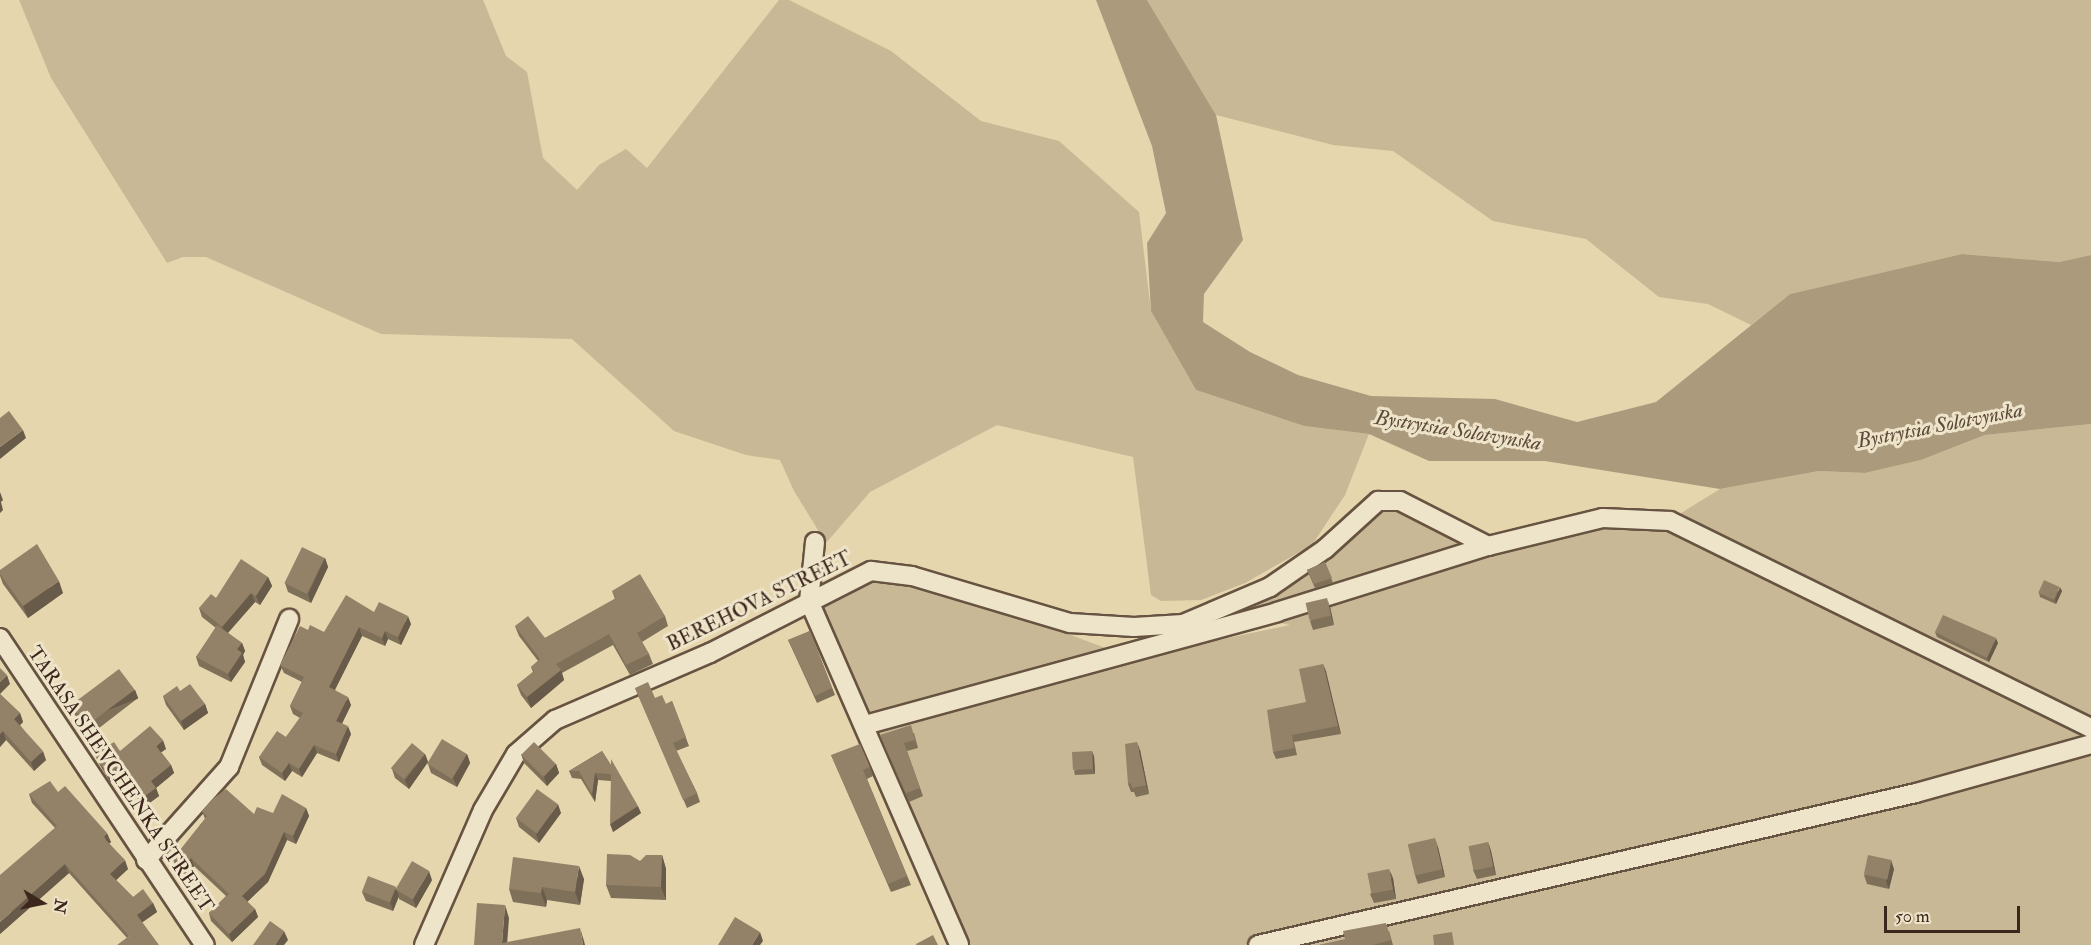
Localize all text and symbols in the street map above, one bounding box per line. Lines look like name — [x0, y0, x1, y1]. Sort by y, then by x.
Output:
water label: Bystrytsia Solotvynska — [1855, 398, 2025, 454]
water label: Bystrytsia Solotvynska — [1373, 405, 1543, 457]
street label: BEREHOVA STREET — [663, 546, 855, 656]
street label: TARASA SHEVCHENKA STREET — [23, 641, 219, 917]
north arrow — [12, 873, 72, 933]
scale bar — [1887, 894, 2024, 932]
text: 50 m — [1895, 905, 1930, 928]

